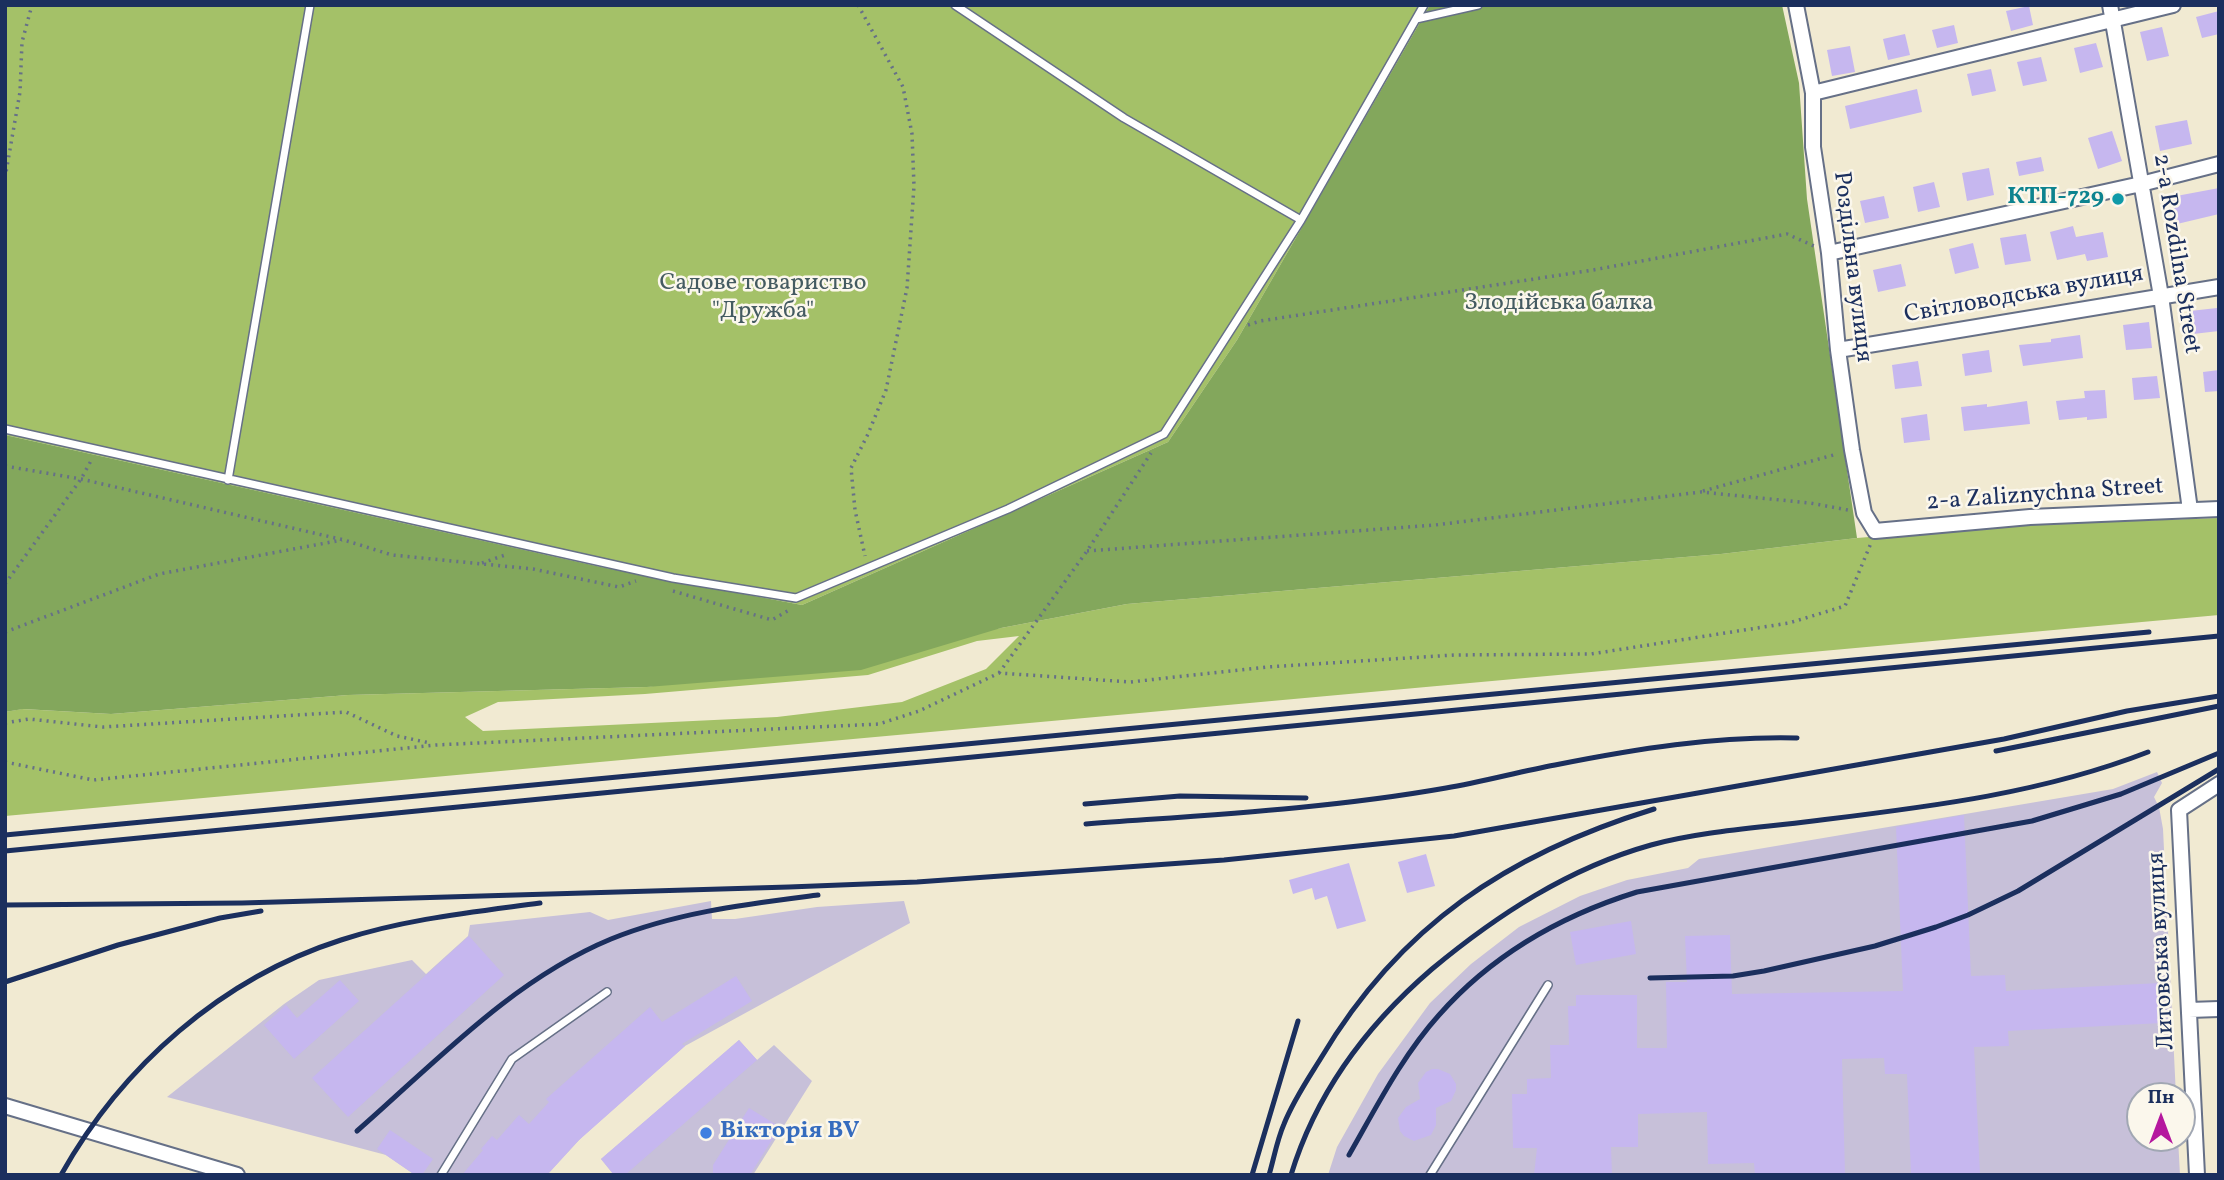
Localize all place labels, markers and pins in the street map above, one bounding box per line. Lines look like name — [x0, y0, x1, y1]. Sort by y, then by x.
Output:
place label: КТП-729 — [2007, 185, 2104, 213]
marker: КТП-729 — [2110, 191, 2126, 207]
place label: Вікторія BV — [720, 1119, 859, 1147]
marker: Вікторія BV — [698, 1125, 714, 1141]

